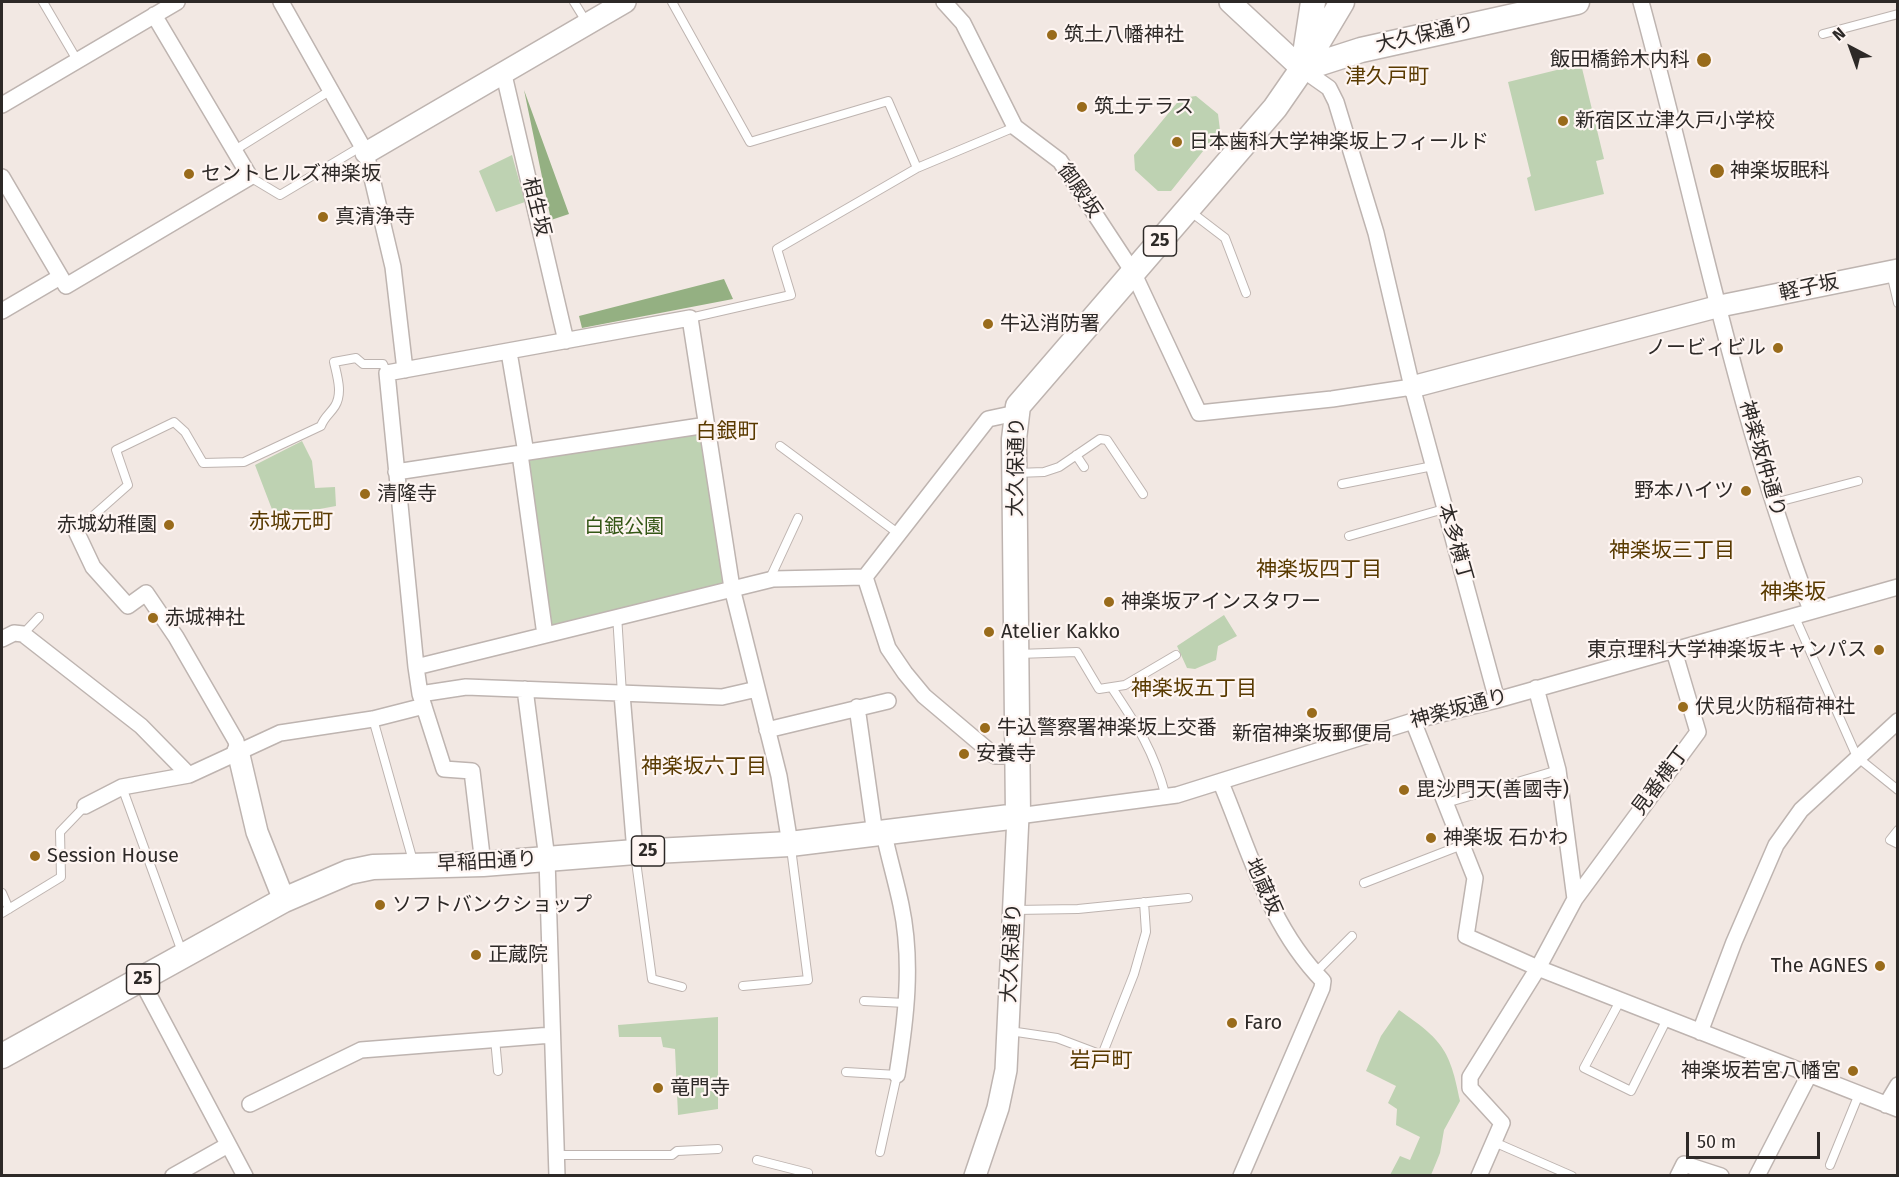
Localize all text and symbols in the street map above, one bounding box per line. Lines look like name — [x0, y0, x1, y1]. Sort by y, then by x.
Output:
street label: 大久保通り — [1374, 12, 1476, 58]
north arrow — [1821, 18, 1881, 78]
place label: 筑土八幡神社 — [1064, 23, 1184, 47]
text: N — [1829, 23, 1849, 45]
marker: 筑土八幡神社 — [1045, 28, 1059, 42]
place label: 飯田橋鈴木内科 — [1550, 48, 1690, 72]
marker: 飯田橋鈴木内科 — [1695, 51, 1713, 69]
district label: 津久戸町 — [1345, 64, 1429, 90]
place label: 筑土テラス — [1094, 95, 1194, 119]
marker: 筑土テラス — [1075, 100, 1089, 114]
place label: 新宿区立津久戸小学校 — [1575, 109, 1775, 133]
marker: 新宿区立津久戸小学校 — [1556, 114, 1570, 128]
place label: 日本歯科大学神楽坂上フィールド — [1189, 130, 1489, 154]
marker: 日本歯科大学神楽坂上フィールド — [1170, 135, 1184, 149]
place label: 神楽坂眠科 — [1730, 159, 1830, 183]
street label: 御殿坂 — [1052, 160, 1106, 222]
place label: セントヒルズ神楽坂 — [201, 162, 381, 186]
marker: 神楽坂眠科 — [1708, 162, 1726, 180]
marker: セントヒルズ神楽坂 — [182, 167, 196, 181]
street label: 相生坂 — [517, 175, 555, 239]
place label: 真清浄寺 — [335, 205, 415, 229]
marker: 真清浄寺 — [316, 210, 330, 224]
road number: 25 — [1144, 226, 1176, 256]
street label: 軽子坂 — [1777, 270, 1841, 306]
place label: 牛込消防署 — [1000, 312, 1100, 336]
marker: 牛込消防署 — [981, 317, 995, 331]
place label: ノービィビル — [1646, 336, 1766, 360]
marker: ノービィビル — [1771, 341, 1785, 355]
street label: 神楽坂仲通り — [1734, 398, 1790, 520]
street label: 大久保通り — [1004, 417, 1030, 517]
district label: 白銀町 — [696, 419, 758, 445]
place label: 野本ハイツ — [1634, 479, 1734, 503]
place label: 清隆寺 — [377, 482, 437, 506]
marker: 野本ハイツ — [1739, 484, 1753, 498]
marker: 清隆寺 — [358, 487, 372, 501]
street label: 本多横丁 — [1432, 501, 1478, 585]
district label: 赤城元町 — [249, 509, 333, 535]
place label: 赤城幼稚園 — [57, 513, 157, 537]
park label: 白銀公園 — [584, 515, 664, 539]
marker: 赤城幼稚園 — [162, 518, 176, 532]
district label: 神楽坂三丁目 — [1609, 538, 1735, 564]
district label: 神楽坂四丁目 — [1256, 557, 1382, 583]
district label: 神楽坂 — [1760, 580, 1826, 606]
place label: 神楽坂アインスタワー — [1121, 590, 1321, 614]
marker: 神楽坂アインスタワー — [1102, 595, 1116, 609]
place label: 赤城神社 — [165, 606, 245, 630]
marker: 赤城神社 — [146, 611, 160, 625]
place label: Atelier Kakko — [1001, 620, 1120, 644]
marker: Atelier Kakko — [982, 625, 996, 639]
place label: 東京理科大学神楽坂キャンパス — [1587, 638, 1867, 662]
marker: 東京理科大学神楽坂キャンパス — [1872, 643, 1886, 657]
district label: 神楽坂五丁目 — [1131, 676, 1257, 702]
street label: 神楽坂通り — [1408, 684, 1510, 734]
place label: 伏見火防稲荷神社 — [1695, 695, 1855, 719]
marker: 伏見火防稲荷神社 — [1676, 700, 1690, 714]
marker: 新宿神楽坂郵便局 — [1305, 706, 1319, 720]
place label: 牛込警察署神楽坂上交番 — [997, 716, 1217, 740]
marker: 牛込警察署神楽坂上交番 — [978, 721, 992, 735]
place label: 新宿神楽坂郵便局 — [1232, 722, 1392, 746]
place label: 安養寺 — [976, 742, 1036, 766]
street label: 見番横丁 — [1627, 742, 1695, 820]
marker: 安養寺 — [957, 747, 971, 761]
district label: 神楽坂六丁目 — [641, 754, 767, 780]
place label: 毘沙門天(善國寺) — [1416, 778, 1569, 802]
marker: 毘沙門天(善國寺) — [1397, 783, 1411, 797]
place label: 神楽坂 石かわ — [1443, 826, 1568, 850]
marker: 神楽坂 石かわ — [1424, 831, 1438, 845]
road number: 25 — [632, 836, 664, 866]
place label: Session House — [47, 844, 179, 868]
street label: 早稲田通り — [436, 847, 538, 877]
marker: Session House — [28, 849, 42, 863]
street label: 地蔵坂 — [1240, 855, 1286, 919]
place label: ソフトバンクショップ — [392, 893, 592, 917]
marker: ソフトバンクショップ — [373, 898, 387, 912]
street label: 大久保通り — [997, 902, 1027, 1004]
place label: 正蔵院 — [488, 943, 548, 967]
marker: 正蔵院 — [469, 948, 483, 962]
place label: The AGNES — [1771, 954, 1868, 978]
marker: The AGNES — [1873, 959, 1887, 973]
road number: 25 — [126, 964, 160, 994]
place label: Faro — [1244, 1011, 1282, 1035]
marker: Faro — [1225, 1016, 1239, 1030]
district label: 岩戸町 — [1070, 1048, 1132, 1074]
place label: 神楽坂若宮八幡宮 — [1681, 1059, 1841, 1083]
marker: 神楽坂若宮八幡宮 — [1846, 1064, 1860, 1078]
place label: 竜門寺 — [670, 1076, 730, 1100]
marker: 竜門寺 — [651, 1081, 665, 1095]
scale bar — [1689, 1120, 1822, 1158]
text: 50 m — [1697, 1131, 1736, 1153]

